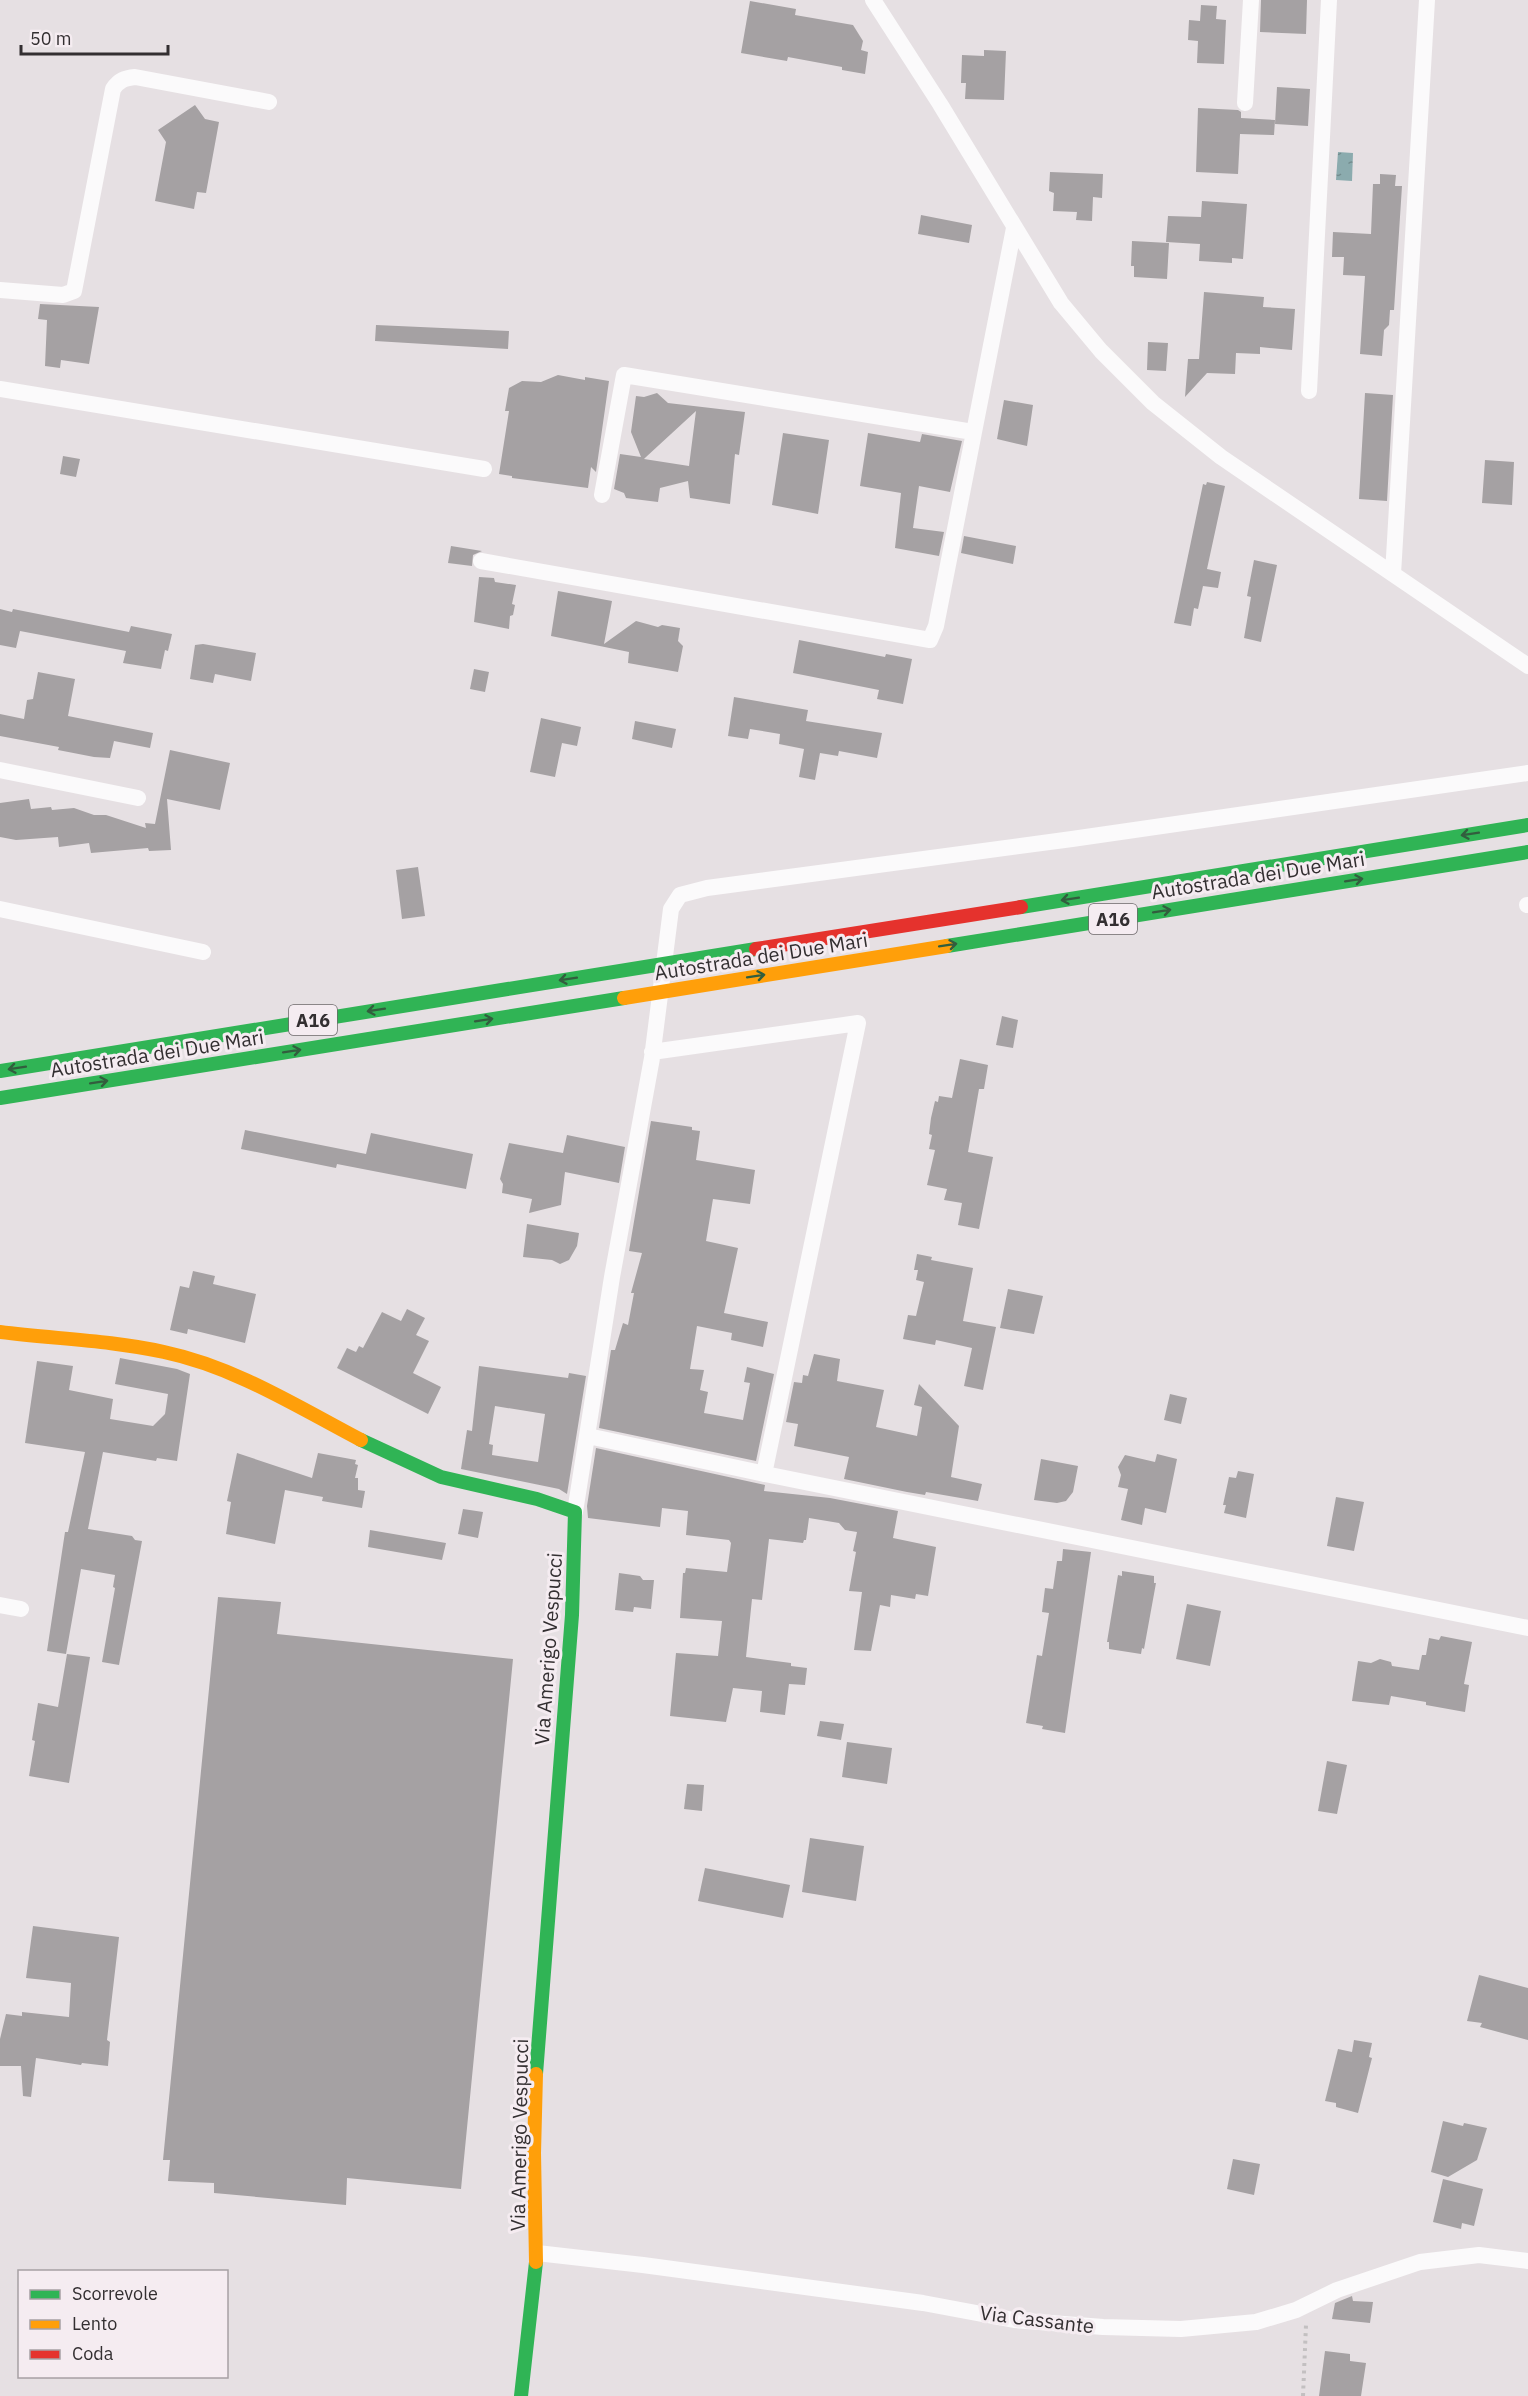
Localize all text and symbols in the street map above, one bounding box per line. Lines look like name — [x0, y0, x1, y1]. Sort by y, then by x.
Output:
scale bar — [21, 18, 168, 56]
text: 50 m — [30, 27, 72, 50]
one-way arrow — [1461, 829, 1481, 840]
street label: Autostrada dei Due Mari — [1149, 845, 1367, 905]
one-way arrow — [1344, 874, 1364, 885]
one-way arrow — [1061, 893, 1081, 904]
road number: A16 — [1089, 904, 1137, 934]
one-way arrow — [1151, 905, 1171, 916]
street label: Autostrada dei Due Mari — [652, 926, 870, 986]
one-way arrow — [938, 939, 958, 950]
one-way arrow — [746, 970, 765, 981]
one-way arrow — [559, 974, 579, 985]
road number: A16 — [289, 1005, 337, 1035]
one-way arrow — [366, 1005, 386, 1016]
one-way arrow — [474, 1014, 494, 1025]
street label: Autostrada dei Due Mari — [48, 1023, 266, 1083]
one-way arrow — [281, 1045, 301, 1056]
one-way arrow — [8, 1063, 28, 1074]
one-way arrow — [89, 1076, 109, 1087]
street label: Via Amerigo Vespucci — [528, 1552, 568, 1746]
street label: Via Amerigo Vespucci — [504, 2038, 534, 2232]
legend — [18, 2270, 228, 2378]
text: Scorrevole — [72, 2282, 158, 2305]
street label: Via Cassante — [978, 2299, 1096, 2339]
text: Lento — [72, 2312, 117, 2335]
text: Coda — [72, 2342, 114, 2365]

